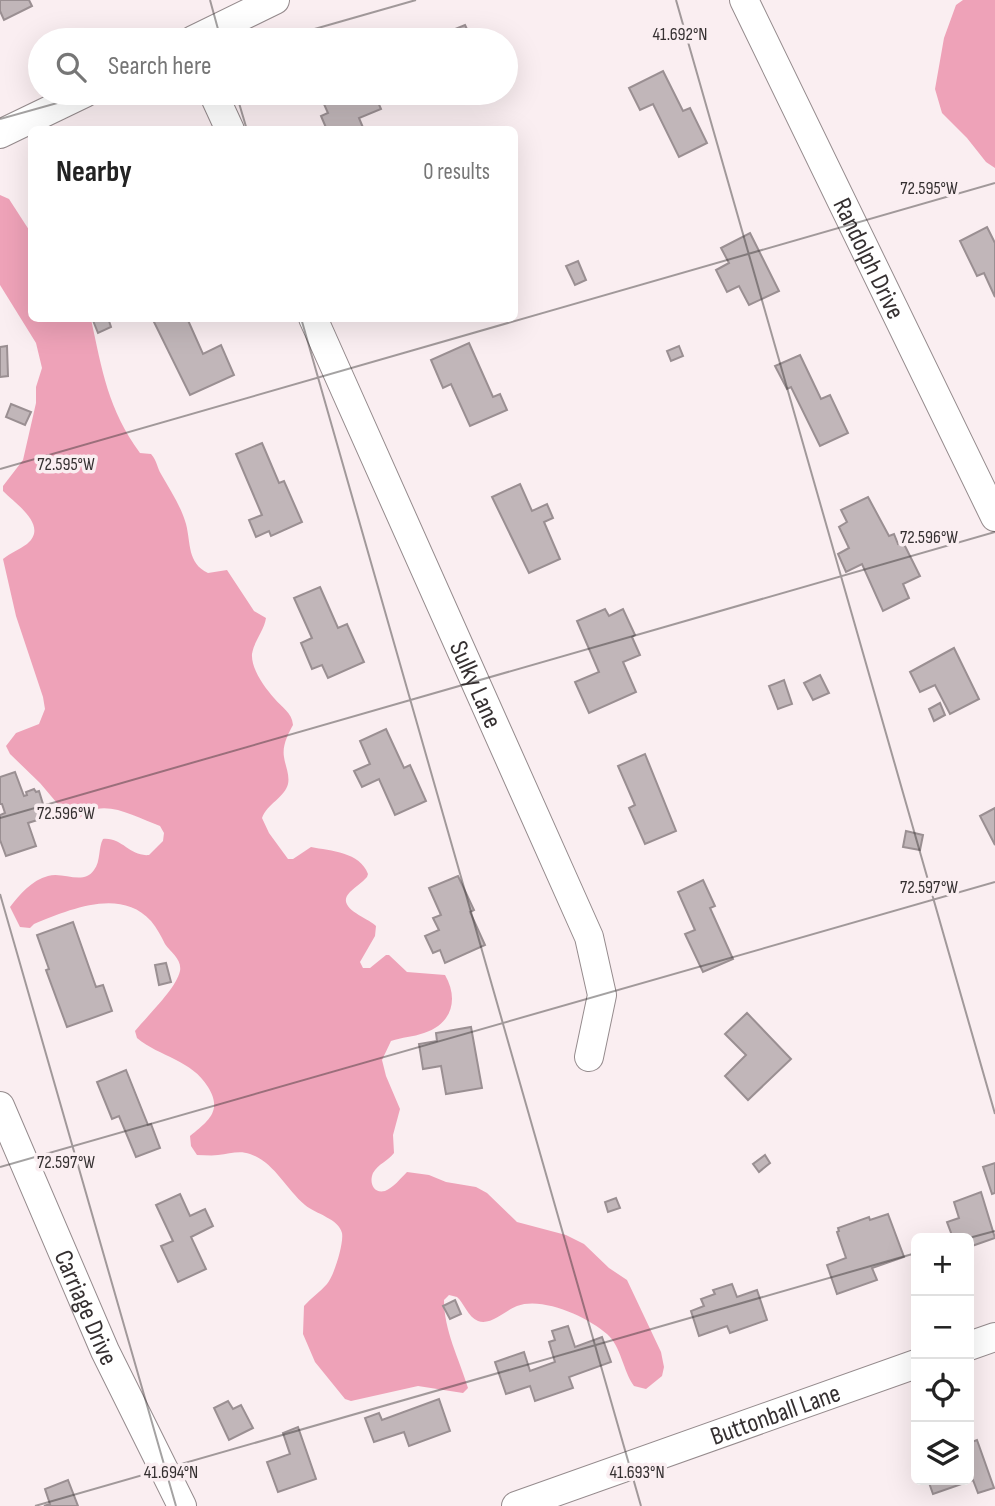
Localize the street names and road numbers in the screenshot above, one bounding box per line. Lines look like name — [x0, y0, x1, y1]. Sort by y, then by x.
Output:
street label: Randolph Drive — [825, 193, 911, 324]
street label: Sulky Lane — [442, 636, 508, 733]
street label: Carriage Drive — [47, 1246, 124, 1371]
street label: Buttonball Lane — [706, 1378, 845, 1453]

